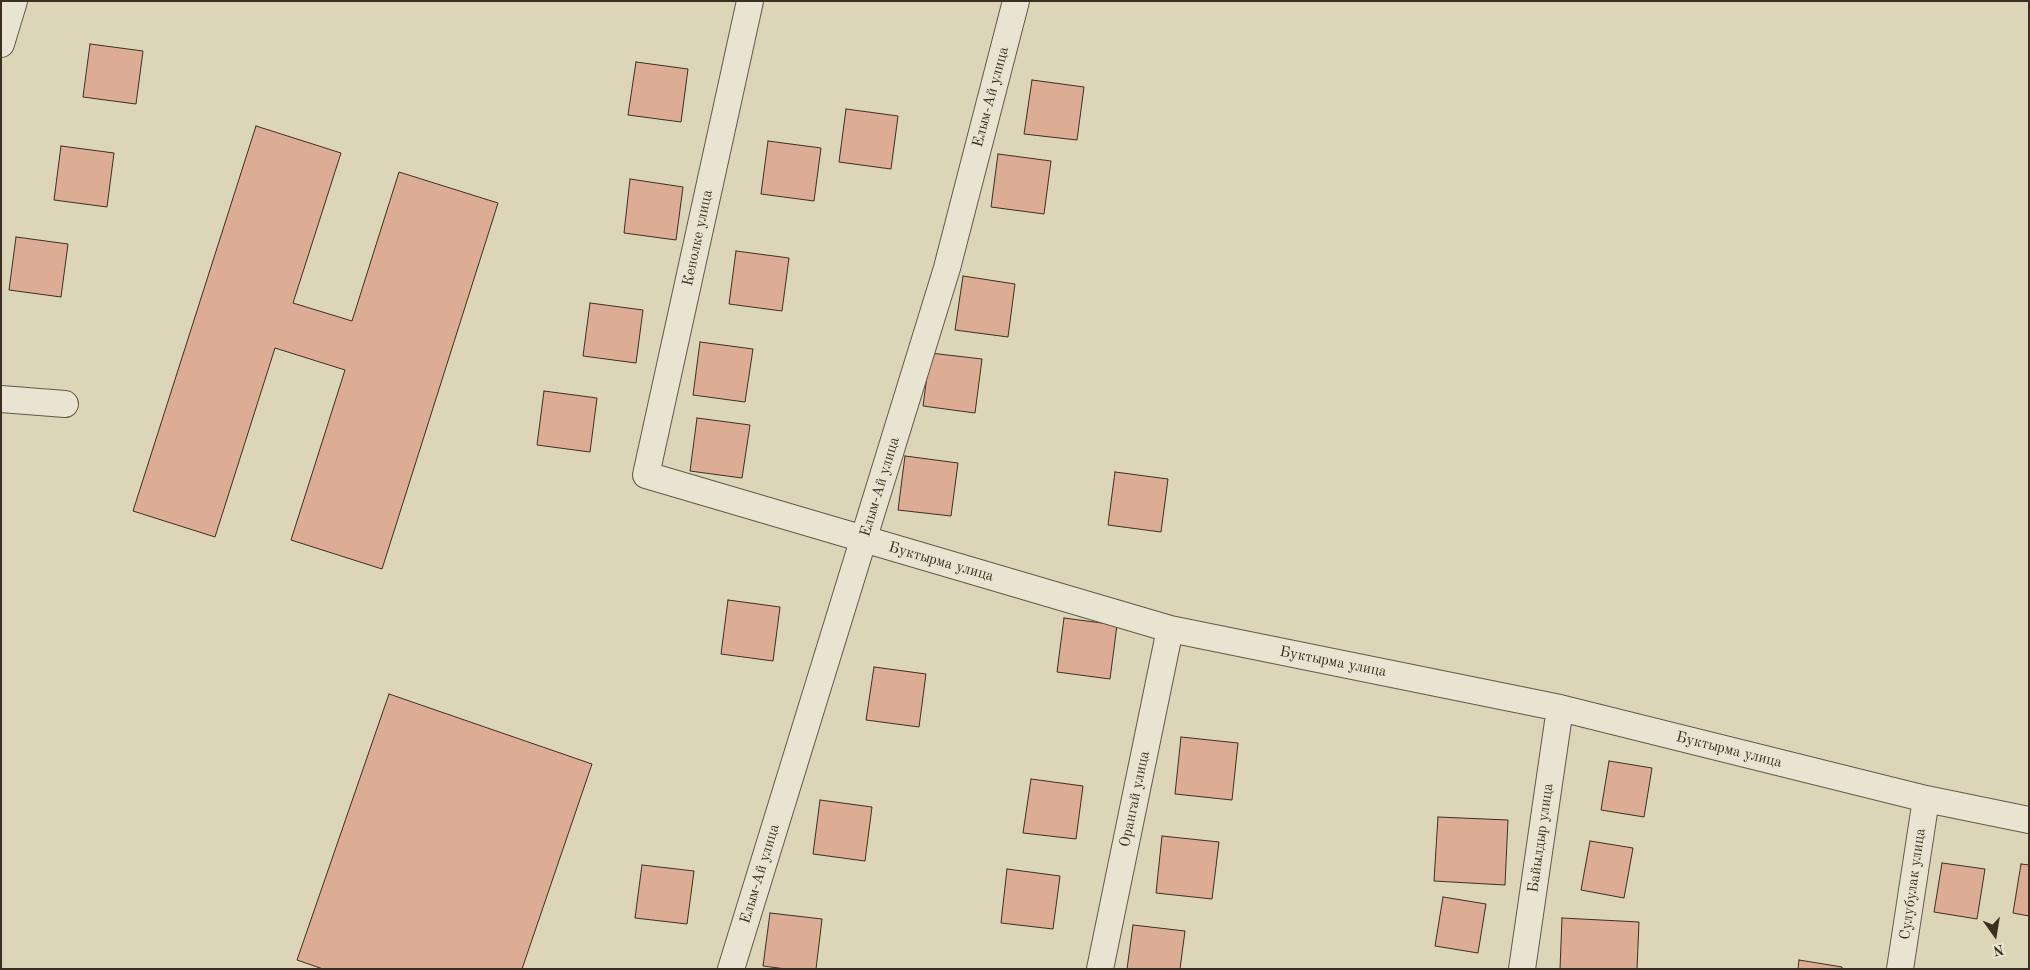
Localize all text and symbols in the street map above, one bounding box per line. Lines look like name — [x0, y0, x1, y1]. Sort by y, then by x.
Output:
street label: Елым-Ай улица — [969, 45, 1013, 149]
street label: Кенолке улица — [679, 188, 717, 288]
street label: Елым-Ай улица — [856, 435, 904, 539]
street label: Буктырма улица — [886, 538, 996, 586]
street label: Буктырма улица — [1278, 643, 1388, 681]
street label: Буктырма улица — [1674, 728, 1784, 772]
street label: Орангай улица — [1116, 749, 1154, 849]
street label: Байылдыр улица — [1524, 782, 1558, 894]
street label: Елым-Ай улица — [736, 822, 784, 926]
street label: Сулубулак улица — [1896, 827, 1930, 941]
north arrow — [1970, 910, 2020, 960]
text: N — [1992, 942, 2005, 958]

